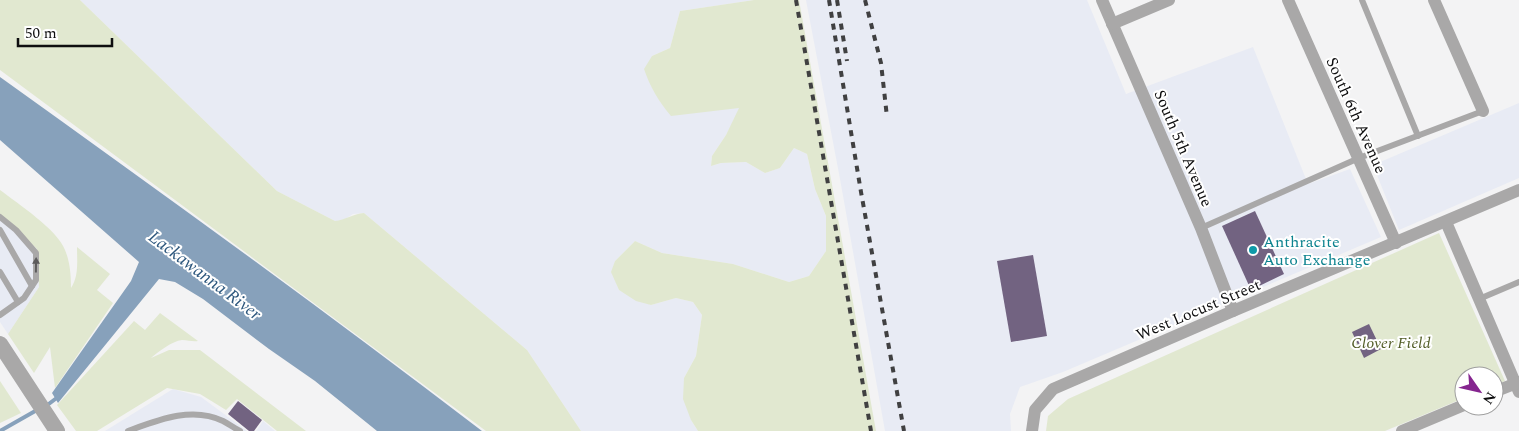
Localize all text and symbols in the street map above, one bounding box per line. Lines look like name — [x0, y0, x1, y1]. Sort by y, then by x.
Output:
scale bar — [18, 15, 111, 47]
text: 50 m — [25, 22, 57, 45]
street label: South 6th Avenue — [1320, 53, 1393, 177]
street label: South 5th Avenue — [1148, 86, 1219, 211]
water label: Lackawanna River — [142, 224, 268, 327]
place label: Anthracite Auto Exchange — [1263, 230, 1370, 272]
marker: Anthracite Auto Exchange — [1247, 244, 1259, 256]
one-way arrow — [32, 256, 40, 272]
street label: West Locust Street — [1132, 273, 1265, 347]
park label: Clover Field — [1351, 331, 1431, 355]
north arrow — [1454, 366, 1504, 416]
text: N — [1477, 387, 1501, 409]

